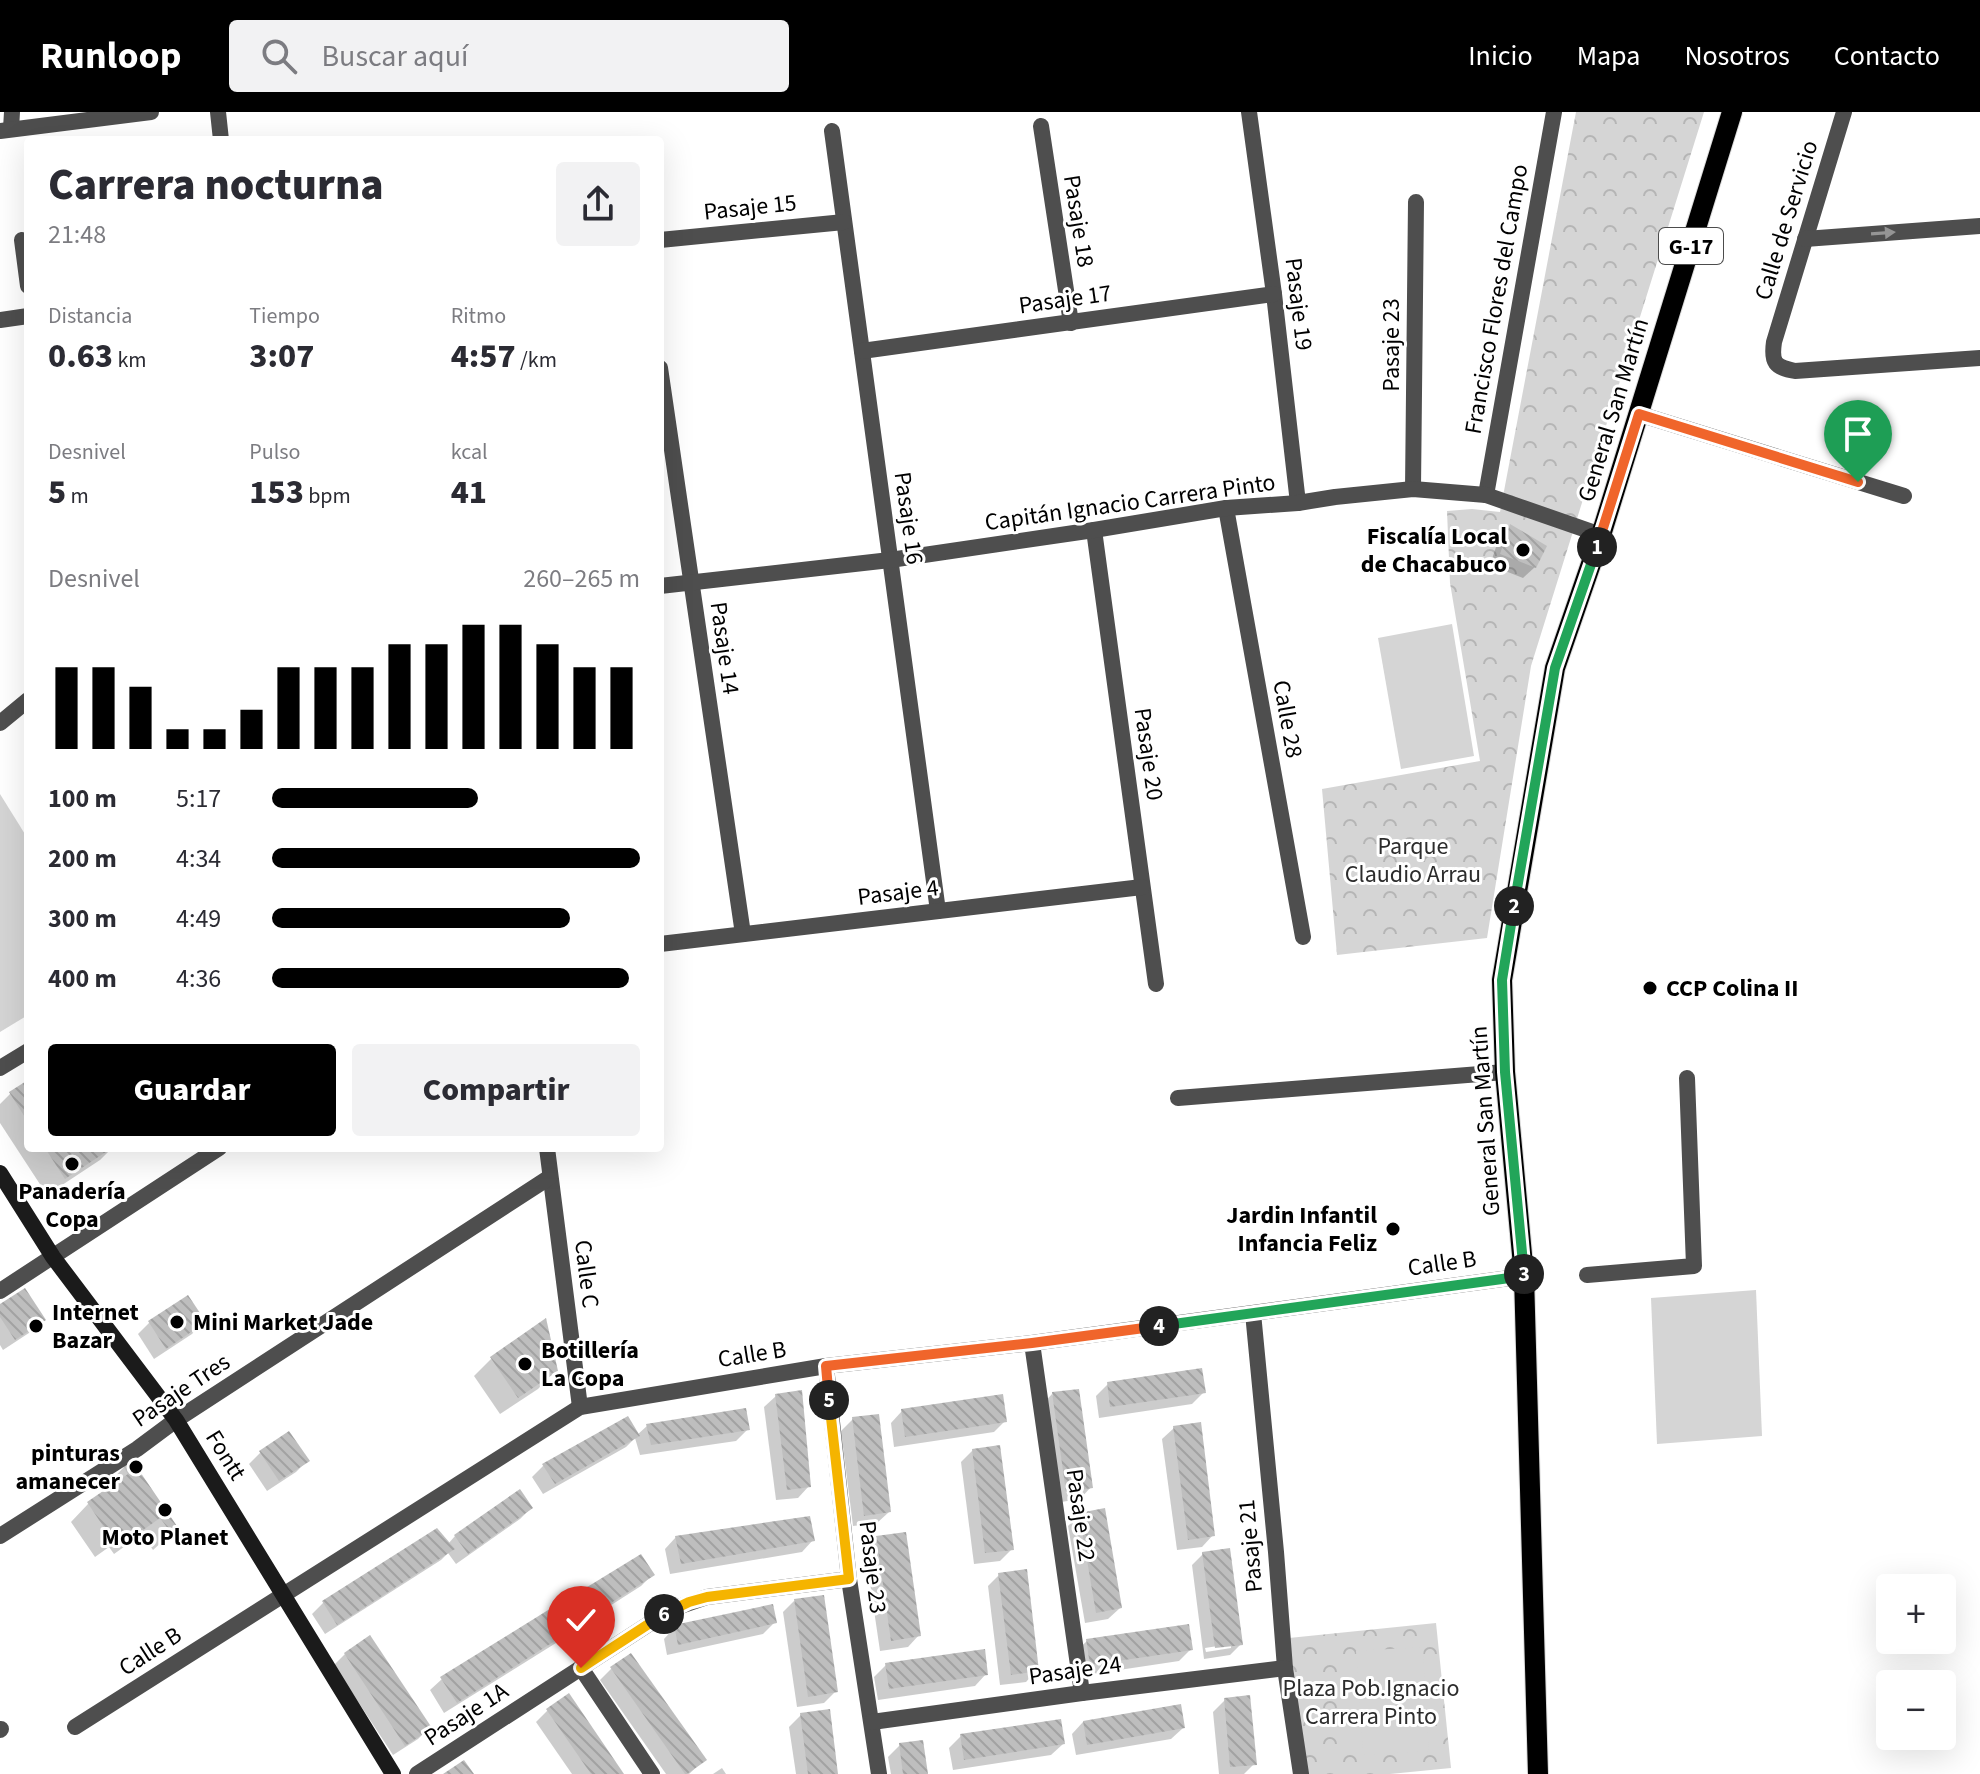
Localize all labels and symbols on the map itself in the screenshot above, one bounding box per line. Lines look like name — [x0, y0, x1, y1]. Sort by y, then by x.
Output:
street label: Calle de Servicio — [1746, 136, 1827, 304]
street label: Francisco Flores del Campo — [1456, 161, 1537, 437]
street label: Pasaje 18 — [1054, 172, 1103, 270]
street label: Pasaje 15 — [702, 185, 798, 230]
one-way arrow — [1871, 226, 1896, 239]
road number: G-17 — [1659, 228, 1723, 264]
street label: Pasaje 19 — [1275, 256, 1322, 352]
street label: Pasaje 17 — [1016, 276, 1114, 323]
street label: Pasaje 23 — [1374, 298, 1409, 392]
street label: General San Martín — [1569, 314, 1658, 506]
pin — [1824, 400, 1892, 482]
street label: Capitán Ignacio Carrera Pinto — [982, 465, 1278, 540]
street label: Pasaje 16 — [885, 469, 932, 567]
place label: Fiscalía Local de Chacabuco — [1361, 519, 1507, 582]
pin: 1 — [1577, 527, 1617, 567]
marker: Fiscalía Local de Chacabuco — [1514, 541, 1532, 559]
street label: Pasaje 14 — [701, 599, 748, 697]
street label: Calle 28 — [1263, 677, 1312, 761]
street label: Pasaje 20 — [1125, 705, 1172, 803]
park label: Parque Claudio Arrau — [1345, 829, 1481, 892]
street label: Pasaje 4 — [856, 870, 941, 915]
pin: 2 — [1494, 886, 1534, 926]
place label: CCP Colina II — [1666, 971, 1799, 1006]
marker: CCP Colina II — [1641, 979, 1659, 997]
street label: General San Martín — [1461, 1025, 1510, 1217]
marker: Panadería Copa — [63, 1155, 81, 1173]
place label: Panadería Copa — [18, 1174, 126, 1237]
place label: Jardin Infantil Infancia Feliz — [1226, 1198, 1377, 1261]
marker: Jardin Infantil Infancia Feliz — [1384, 1220, 1402, 1238]
street label: Calle C — [565, 1238, 608, 1310]
street label: Calle B — [1406, 1241, 1479, 1286]
pin: 3 — [1504, 1254, 1544, 1294]
place label: Internet Bazar — [52, 1295, 139, 1358]
place label: Mini Market Jade — [193, 1305, 373, 1340]
pin: 4 — [1139, 1306, 1179, 1346]
marker: Mini Market Jade — [168, 1313, 186, 1331]
marker: Internet Bazar — [27, 1317, 45, 1335]
street label: Calle B — [715, 1332, 789, 1377]
place label: Botillería La Copa — [541, 1333, 639, 1396]
street label: Pasaje Tres — [125, 1345, 237, 1436]
marker: Botillería La Copa — [516, 1355, 534, 1373]
pin: 5 — [809, 1380, 849, 1420]
street label: Fontt — [197, 1423, 255, 1487]
place label: pinturas amanecer — [15, 1436, 120, 1499]
marker: pinturas amanecer — [127, 1458, 145, 1476]
street label: Pasaje 22 — [1057, 1466, 1104, 1564]
street label: Pasaje 21 — [1229, 1498, 1272, 1594]
marker: Moto Planet — [156, 1501, 174, 1519]
street label: Pasaje 23 — [849, 1519, 896, 1615]
place label: Moto Planet — [102, 1520, 228, 1555]
pin — [547, 1586, 615, 1668]
pin: 6 — [644, 1594, 684, 1634]
street label: Calle B — [112, 1618, 189, 1685]
street label: Pasaje 24 — [1026, 1647, 1124, 1694]
park label: Plaza Pob.Ignacio Carrera Pinto — [1283, 1671, 1459, 1734]
street label: Pasaje 1A — [417, 1674, 515, 1755]

